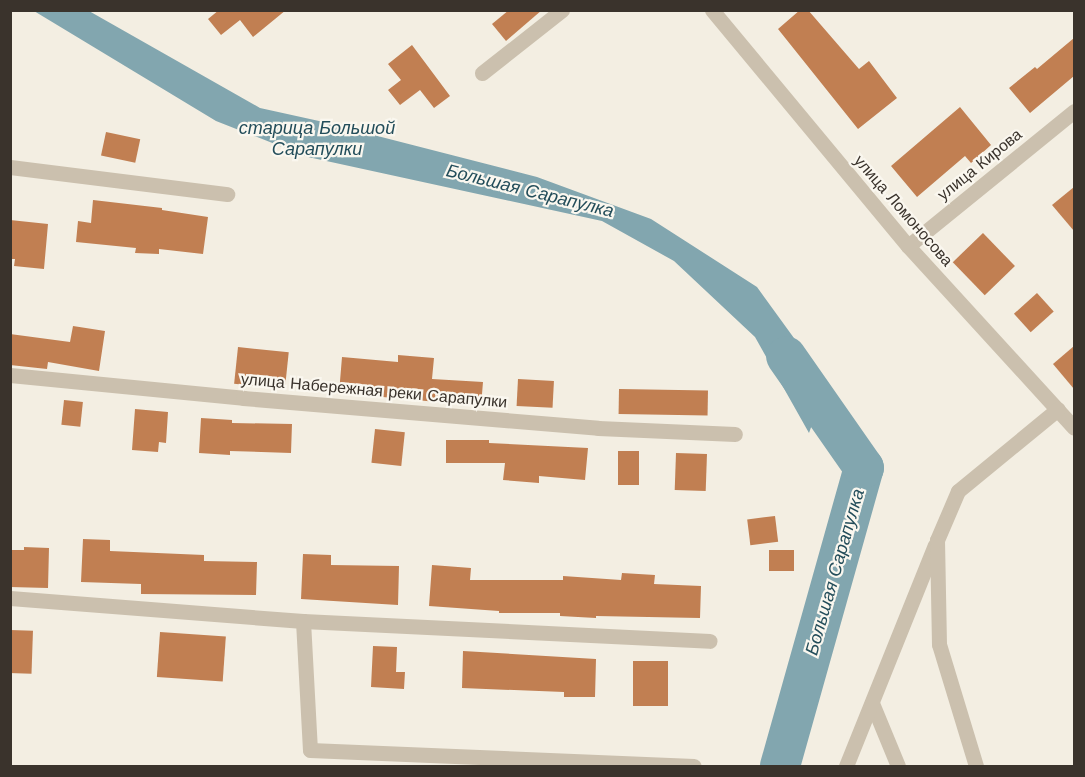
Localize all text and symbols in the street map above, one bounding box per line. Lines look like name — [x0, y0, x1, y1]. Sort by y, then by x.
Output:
water label: старица Большой Сарапулки — [239, 118, 395, 160]
street label: улица Кирова — [934, 125, 1026, 205]
street label: улица Ломоносова — [850, 152, 956, 270]
water label: Большая Сарапулка — [444, 160, 616, 222]
street label: улица Набережная реки Сарапулки — [240, 370, 508, 412]
water label: Большая Сарапулка — [801, 486, 869, 658]

